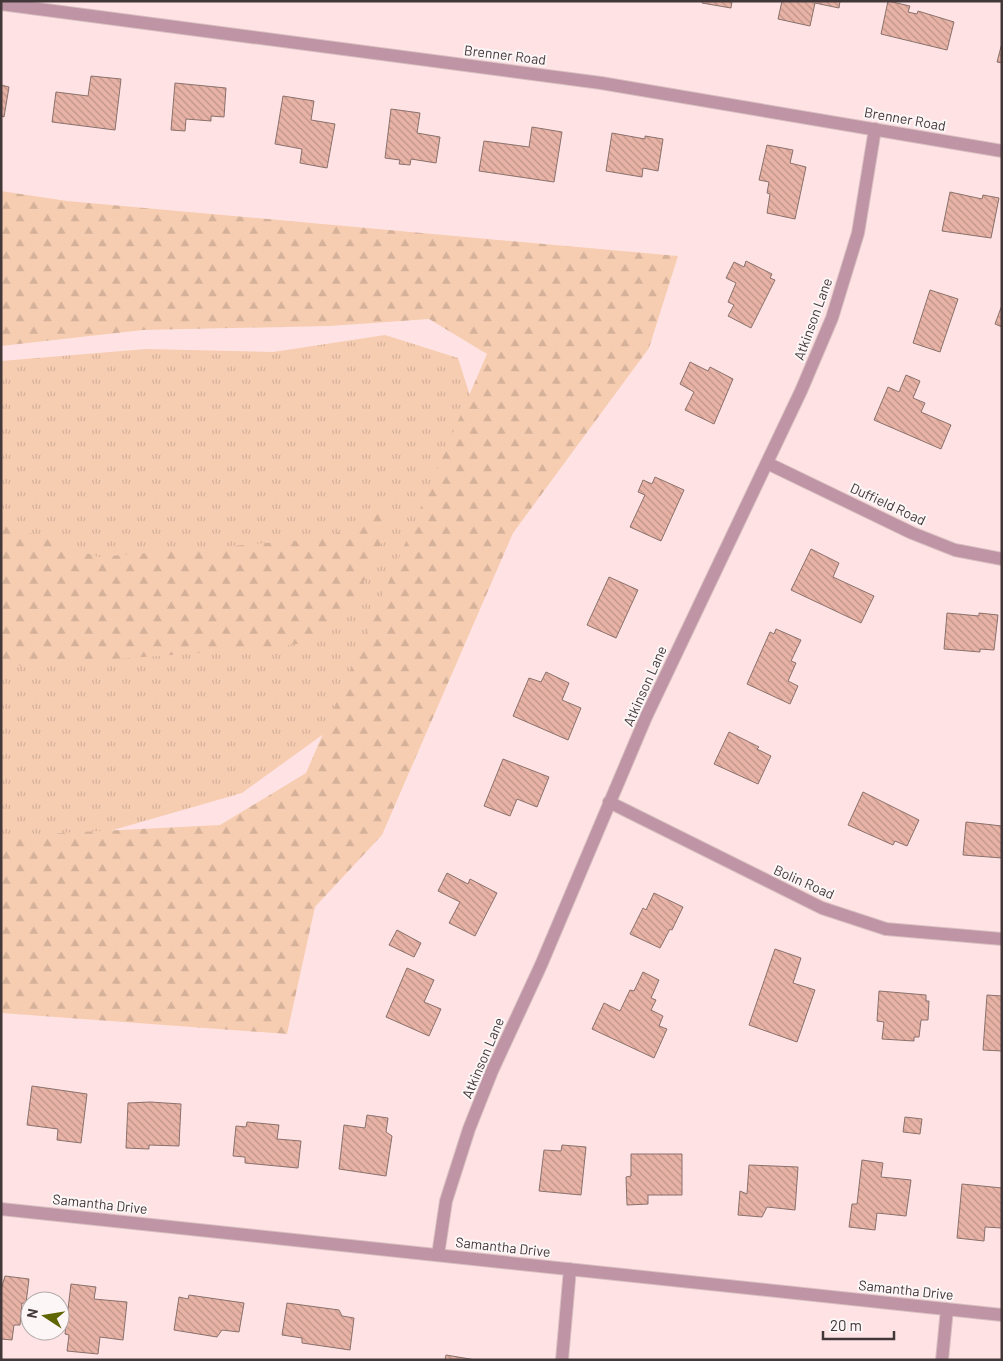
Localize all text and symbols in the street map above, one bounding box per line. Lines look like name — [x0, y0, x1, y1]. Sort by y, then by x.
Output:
street label: Brenner Road — [463, 41, 547, 68]
street label: Brenner Road — [863, 103, 947, 134]
street label: Atkinson Lane — [790, 275, 835, 362]
street label: Duffield Road — [848, 479, 929, 528]
street label: Atkinson Lane — [619, 643, 670, 729]
street label: Bolin Road — [771, 861, 837, 902]
street label: Atkinson Lane — [458, 1015, 507, 1101]
street label: Samantha Drive — [52, 1190, 148, 1217]
street label: Samantha Drive — [455, 1233, 551, 1260]
street label: Samantha Drive — [858, 1276, 954, 1303]
north arrow — [20, 1291, 70, 1341]
text: N — [23, 1307, 41, 1320]
scale bar — [823, 1308, 894, 1340]
text: 20 m — [830, 1316, 862, 1334]

